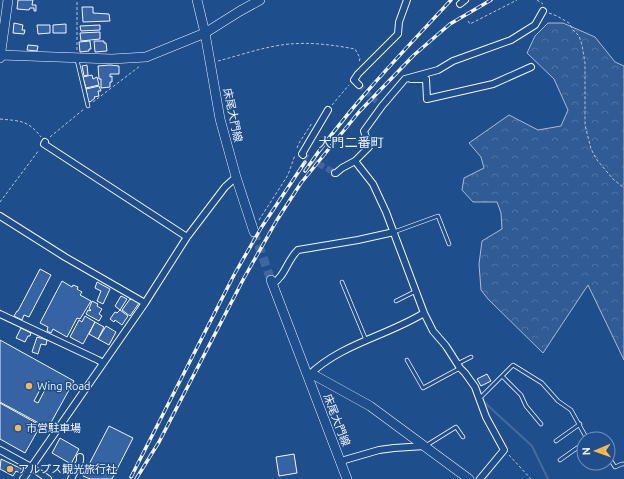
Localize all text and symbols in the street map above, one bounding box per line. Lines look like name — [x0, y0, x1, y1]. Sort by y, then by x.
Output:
street label: 床尾大門線 — [221, 87, 245, 143]
district label: 大門二番町 — [318, 135, 384, 149]
place label: Wing Road — [37, 380, 91, 392]
marker: Wing Road — [24, 381, 34, 391]
street label: 床尾大門線 — [322, 392, 352, 448]
place label: 市営駐車場 — [26, 422, 81, 434]
marker: 市営駐車場 — [13, 423, 23, 433]
north arrow — [576, 431, 616, 471]
text: N — [580, 447, 592, 456]
place label: アルプス観光旅行社 — [18, 463, 117, 475]
marker: アルプス観光旅行社 — [5, 464, 15, 474]

